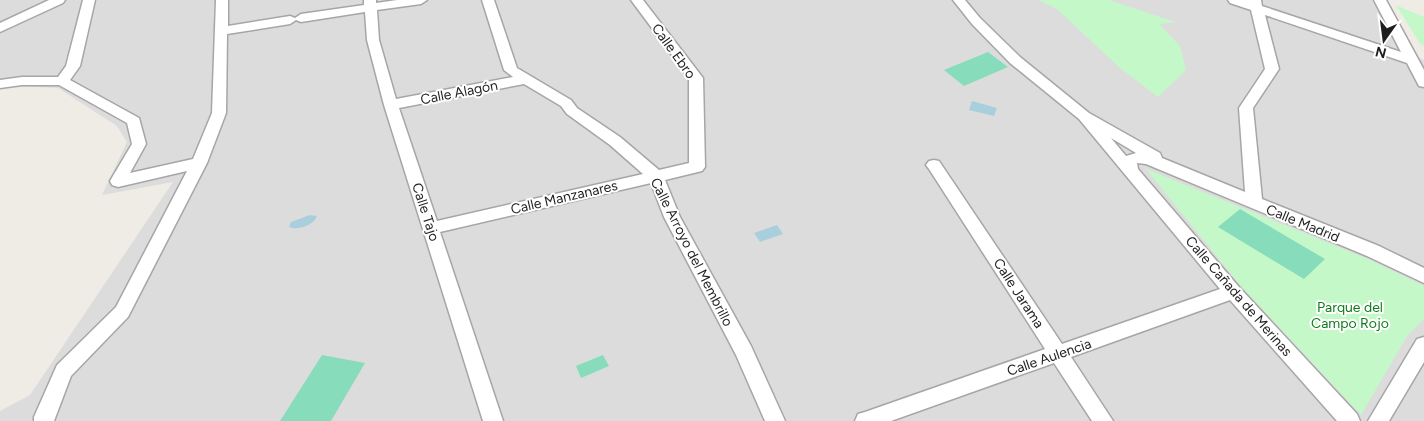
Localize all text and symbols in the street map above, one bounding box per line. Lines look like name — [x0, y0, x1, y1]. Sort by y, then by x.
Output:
north arrow — [1359, 15, 1409, 65]
street label: Calle Ebro — [648, 20, 699, 82]
text: N — [1374, 43, 1388, 62]
street label: Calle Alagón — [419, 77, 499, 108]
street label: Calle Arroyo del Membrillo — [647, 175, 736, 329]
street label: Calle Manzanares — [509, 177, 619, 218]
street label: Calle Tajo — [408, 181, 443, 243]
street label: Calle Madrid — [1264, 201, 1342, 246]
street label: Calle Cañada de Merinas — [1182, 233, 1295, 360]
street label: Calle Jarama — [990, 255, 1047, 331]
park label: Parque del Campo Rojo — [1311, 299, 1389, 332]
street label: Calle Aulencia — [1005, 335, 1094, 380]

